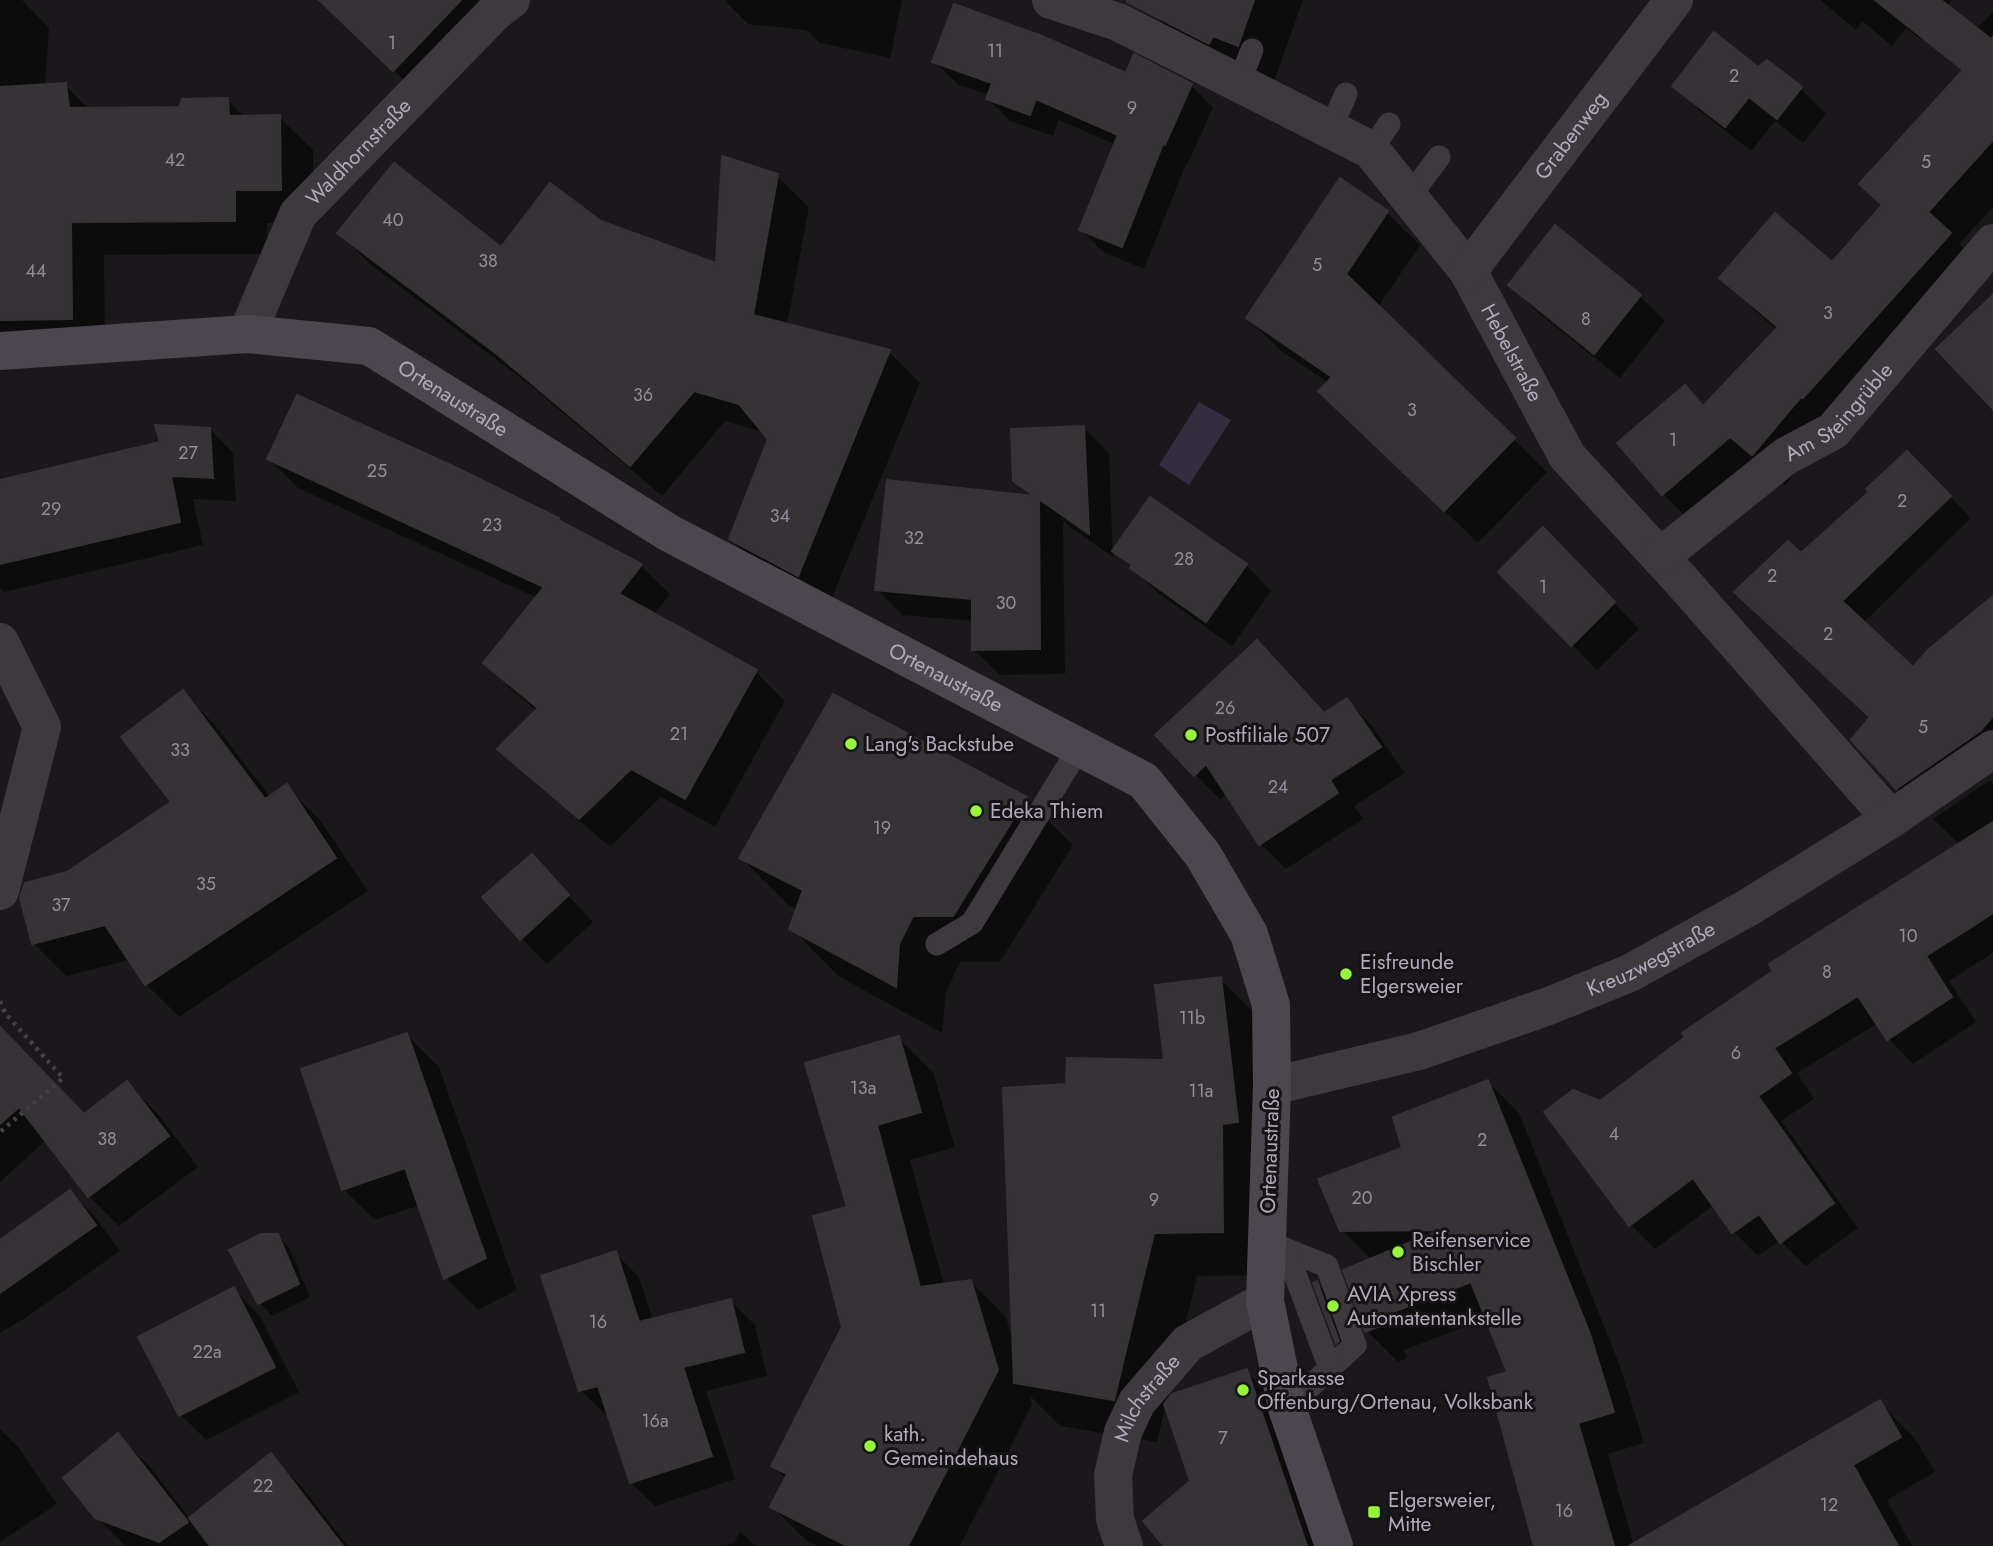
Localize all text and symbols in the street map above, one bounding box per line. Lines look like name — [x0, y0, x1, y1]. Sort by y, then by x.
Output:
house number: 1 — [388, 30, 396, 56]
house number: 11 — [987, 38, 1003, 64]
house number: 2 — [1729, 63, 1739, 89]
street label: Grabenweg — [1527, 85, 1614, 186]
street label: Waldhornstraße — [299, 91, 418, 213]
house number: 9 — [1127, 95, 1137, 121]
house number: 42 — [165, 147, 185, 173]
house number: 5 — [1921, 149, 1931, 175]
house number: 40 — [382, 207, 404, 233]
house number: 38 — [478, 248, 498, 274]
house number: 5 — [1312, 252, 1322, 278]
house number: 44 — [26, 258, 47, 284]
street label: Hebelstraße — [1473, 299, 1550, 407]
house number: 3 — [1823, 300, 1833, 326]
house number: 8 — [1581, 306, 1591, 332]
street label: Ortenaustraße — [392, 352, 514, 444]
street label: Am Steingrüble — [1779, 356, 1900, 469]
house number: 36 — [633, 382, 653, 408]
house number: 3 — [1407, 397, 1417, 423]
house number: 1 — [1669, 427, 1677, 453]
house number: 27 — [178, 440, 198, 466]
house number: 25 — [367, 458, 387, 484]
house number: 2 — [1897, 488, 1907, 514]
house number: 29 — [41, 496, 61, 522]
house number: 34 — [770, 503, 790, 529]
house number: 23 — [482, 512, 502, 538]
house number: 32 — [904, 525, 924, 551]
house number: 28 — [1174, 546, 1194, 572]
house number: 2 — [1767, 563, 1777, 589]
house number: 1 — [1539, 574, 1547, 600]
house number: 30 — [996, 590, 1017, 616]
house number: 2 — [1823, 621, 1833, 647]
street label: Ortenaustraße — [883, 635, 1009, 720]
house number: 26 — [1215, 695, 1235, 721]
house number: 5 — [1918, 714, 1928, 740]
place label: Postfiliale 507 — [1205, 720, 1330, 750]
house number: 21 — [670, 721, 688, 747]
marker: Postfiliale 507 — [1183, 727, 1199, 743]
place label: Lang's Backstube — [865, 729, 1014, 759]
marker: Lang's Backstube — [843, 736, 859, 752]
house number: 33 — [170, 737, 190, 763]
house number: 24 — [1268, 774, 1288, 800]
place label: Edeka Thiem — [990, 796, 1103, 826]
marker: Edeka Thiem — [968, 803, 984, 819]
house number: 19 — [873, 815, 891, 841]
house number: 35 — [196, 871, 216, 897]
house number: 37 — [51, 892, 71, 918]
street label: Kreuzwegstraße — [1582, 914, 1721, 1004]
house number: 10 — [1899, 923, 1918, 949]
place label: Eisfreunde Elgersweier — [1360, 947, 1464, 1001]
house number: 8 — [1822, 959, 1832, 985]
marker: Eisfreunde Elgersweier — [1338, 966, 1354, 982]
house number: 11b — [1179, 1005, 1205, 1031]
house number: 6 — [1731, 1040, 1741, 1066]
house number: 13a — [850, 1075, 876, 1101]
house number: 11a — [1189, 1078, 1213, 1104]
street label: Ortenaustraße — [1253, 1088, 1287, 1214]
house number: 4 — [1609, 1121, 1619, 1147]
house number: 38 — [97, 1126, 117, 1152]
house number: 2 — [1477, 1127, 1487, 1153]
house number: 20 — [1351, 1185, 1373, 1211]
house number: 9 — [1149, 1187, 1159, 1213]
place label: Reifenservice Bischler — [1412, 1225, 1531, 1279]
marker: Reifenservice Bischler — [1390, 1244, 1406, 1260]
place label: AVIA Xpress Automatentankstelle — [1347, 1279, 1522, 1333]
house number: 11 — [1090, 1298, 1106, 1324]
marker: AVIA Xpress Automatentankstelle — [1325, 1298, 1341, 1314]
house number: 16 — [589, 1309, 607, 1335]
house number: 22a — [192, 1339, 222, 1365]
street label: Milchstraße — [1106, 1347, 1187, 1445]
place label: Sparkasse Offenburg/Ortenau, Volksbank — [1257, 1363, 1534, 1417]
marker: Sparkasse Offenburg/Ortenau, Volksbank — [1235, 1382, 1251, 1398]
house number: 16a — [641, 1408, 669, 1434]
place label: kath. Gemeindehaus — [884, 1419, 1018, 1473]
house number: 7 — [1218, 1425, 1228, 1451]
marker: kath. Gemeindehaus — [862, 1438, 878, 1454]
house number: 22 — [253, 1473, 273, 1499]
place label: Elgersweier, Mitte — [1388, 1485, 1496, 1539]
house number: 12 — [1820, 1492, 1838, 1518]
house number: 16 — [1555, 1498, 1573, 1524]
marker: Elgersweier, Mitte — [1366, 1504, 1382, 1520]

